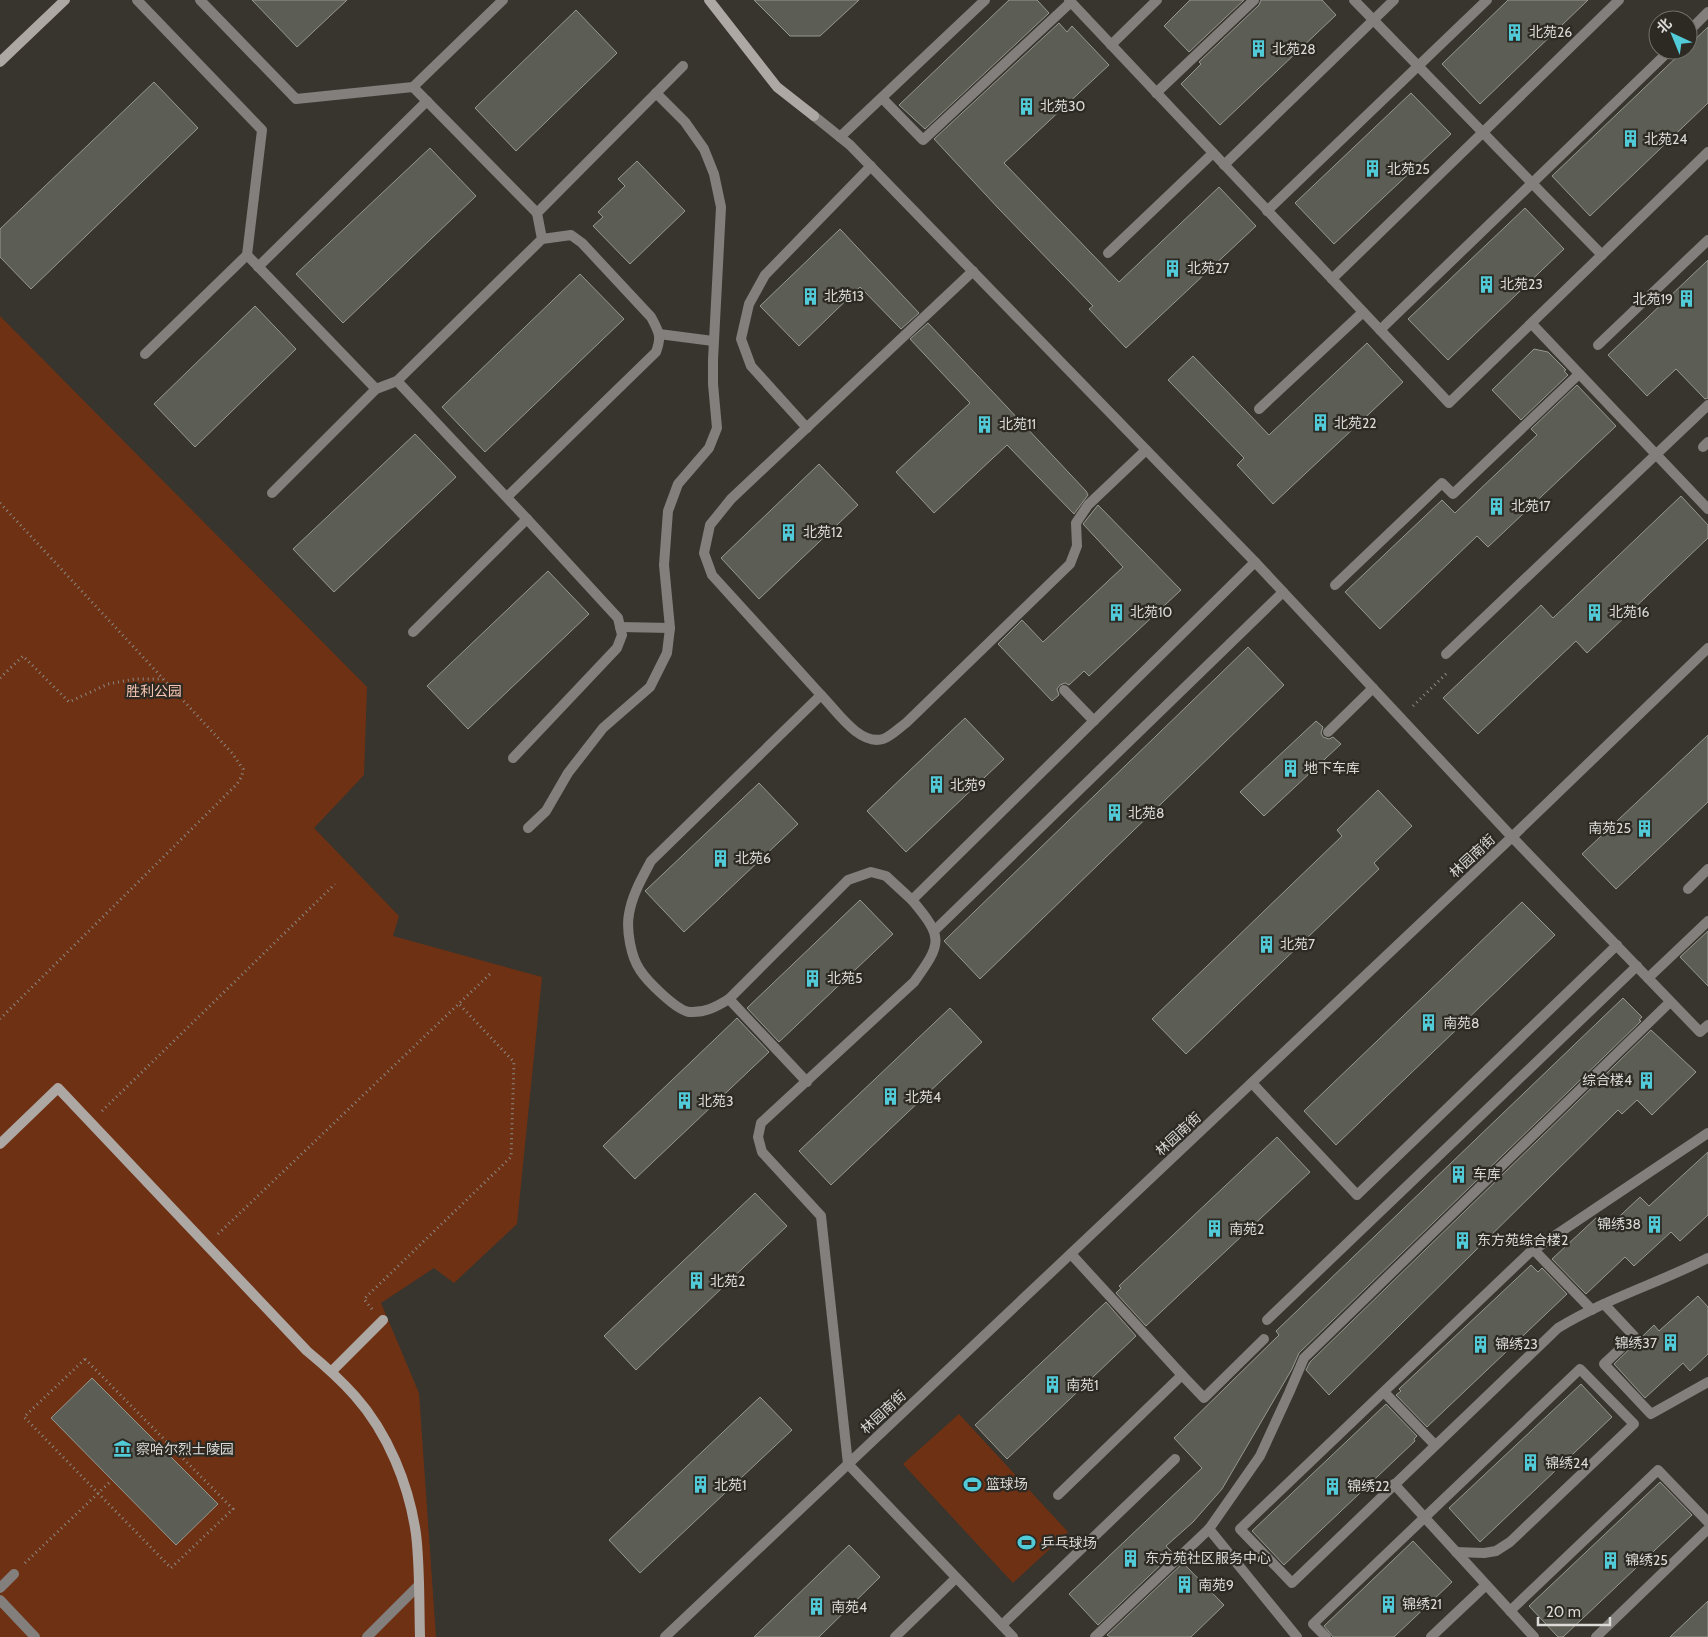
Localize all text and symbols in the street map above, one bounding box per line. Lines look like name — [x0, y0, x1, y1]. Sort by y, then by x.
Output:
north arrow — [1648, 10, 1698, 60]
text: 北 — [1653, 14, 1675, 37]
building icon: 北苑26 — [1505, 22, 1525, 42]
place label: 北苑26 — [1529, 23, 1572, 41]
building icon: 北苑28 — [1248, 39, 1268, 59]
place label: 北苑28 — [1272, 40, 1316, 58]
building icon: 北苑30 — [1016, 96, 1036, 116]
place label: 北苑30 — [1040, 97, 1086, 115]
building icon: 北苑24 — [1620, 129, 1640, 149]
place label: 北苑24 — [1644, 130, 1687, 148]
building icon: 北苑25 — [1363, 159, 1383, 179]
place label: 北苑25 — [1387, 160, 1430, 178]
building icon: 北苑27 — [1163, 258, 1183, 278]
place label: 北苑27 — [1187, 259, 1229, 277]
building icon: 北苑23 — [1476, 274, 1496, 294]
place label: 北苑23 — [1500, 275, 1543, 293]
building icon: 北苑13 — [800, 286, 820, 306]
place label: 北苑13 — [824, 287, 864, 305]
building icon: 北苑19 — [1677, 289, 1697, 309]
place label: 北苑19 — [1632, 290, 1673, 308]
building icon: 北苑22 — [1310, 413, 1330, 433]
building icon: 北苑11 — [975, 414, 995, 434]
place label: 北苑22 — [1334, 414, 1377, 432]
place label: 北苑11 — [999, 415, 1036, 433]
building icon: 北苑17 — [1487, 496, 1507, 516]
place label: 北苑17 — [1511, 497, 1551, 515]
building icon: 北苑12 — [779, 522, 799, 542]
place label: 北苑12 — [803, 523, 843, 541]
building icon: 北苑10 — [1106, 602, 1126, 622]
building icon: 北苑16 — [1585, 602, 1605, 622]
place label: 北苑10 — [1130, 603, 1173, 621]
place label: 北苑16 — [1609, 603, 1650, 621]
park label: 胜利公园 — [126, 682, 182, 700]
building icon: 地下车库 — [1280, 758, 1300, 778]
place label: 地下车库 — [1304, 759, 1360, 777]
building icon: 北苑9 — [926, 775, 946, 795]
place label: 北苑9 — [950, 776, 986, 794]
building icon: 北苑8 — [1104, 803, 1124, 823]
place label: 北苑8 — [1128, 804, 1164, 822]
building icon: 南苑25 — [1635, 818, 1655, 838]
place label: 南苑25 — [1588, 819, 1631, 837]
street label: 林园南街 — [1445, 830, 1499, 882]
building icon: 北苑6 — [711, 848, 731, 868]
place label: 北苑6 — [735, 849, 771, 867]
building icon: 北苑7 — [1256, 934, 1276, 954]
place label: 北苑7 — [1280, 935, 1315, 953]
building icon: 北苑5 — [803, 968, 823, 988]
place label: 北苑5 — [827, 969, 863, 987]
building icon: 南苑8 — [1419, 1013, 1439, 1033]
place label: 南苑8 — [1443, 1014, 1479, 1032]
building icon: 综合楼4 — [1636, 1070, 1656, 1090]
place label: 综合楼4 — [1582, 1071, 1632, 1089]
building icon: 北苑4 — [881, 1087, 901, 1107]
place label: 北苑4 — [905, 1088, 941, 1106]
building icon: 北苑3 — [674, 1091, 694, 1111]
place label: 北苑3 — [698, 1092, 734, 1110]
street label: 林园南街 — [1151, 1108, 1205, 1160]
building icon: 车库 — [1449, 1164, 1469, 1184]
place label: 车库 — [1473, 1165, 1501, 1183]
building icon: 锦绣38 — [1645, 1214, 1665, 1234]
place label: 锦绣38 — [1597, 1215, 1641, 1233]
building icon: 南苑2 — [1205, 1219, 1225, 1239]
place label: 南苑2 — [1229, 1220, 1264, 1238]
building icon: 东方苑综合楼2 — [1453, 1230, 1473, 1250]
place label: 东方苑综合楼2 — [1477, 1231, 1568, 1249]
building icon: 北苑2 — [686, 1271, 706, 1291]
place label: 北苑2 — [710, 1272, 745, 1290]
building icon: 锦绣37 — [1661, 1333, 1681, 1353]
building icon: 锦绣23 — [1471, 1334, 1491, 1354]
place label: 锦绣37 — [1614, 1334, 1657, 1352]
place label: 锦绣23 — [1495, 1335, 1538, 1353]
building icon: 南苑1 — [1042, 1375, 1062, 1395]
place label: 南苑1 — [1066, 1376, 1099, 1394]
street label: 林园南街 — [856, 1386, 910, 1438]
museum icon: 察哈尔烈士陵园 — [112, 1439, 132, 1459]
place label: 察哈尔烈士陵园 — [136, 1440, 234, 1458]
building icon: 锦绣24 — [1521, 1453, 1541, 1473]
place label: 锦绣24 — [1545, 1454, 1588, 1472]
sports icon: 篮球场 — [962, 1474, 982, 1494]
building icon: 北苑1 — [690, 1475, 710, 1495]
place label: 篮球场 — [986, 1475, 1028, 1493]
place label: 北苑1 — [714, 1476, 747, 1494]
building icon: 锦绣22 — [1323, 1476, 1343, 1496]
place label: 锦绣22 — [1347, 1477, 1390, 1495]
sports icon: 乒乓球场 — [1017, 1533, 1037, 1553]
place label: 乒乓球场 — [1041, 1534, 1097, 1552]
building icon: 东方苑社区服务中心 — [1121, 1548, 1141, 1568]
place label: 东方苑社区服务中心 — [1145, 1549, 1271, 1567]
building icon: 锦绣25 — [1601, 1550, 1621, 1570]
place label: 锦绣25 — [1625, 1551, 1668, 1569]
building icon: 南苑9 — [1174, 1575, 1194, 1595]
place label: 南苑9 — [1198, 1576, 1234, 1594]
building icon: 锦绣21 — [1378, 1594, 1398, 1614]
scale bar — [1538, 1594, 1610, 1626]
place label: 锦绣21 — [1402, 1595, 1442, 1613]
building icon: 南苑4 — [807, 1597, 827, 1617]
place label: 南苑4 — [831, 1598, 867, 1616]
text: 20 m — [1546, 1603, 1581, 1621]

